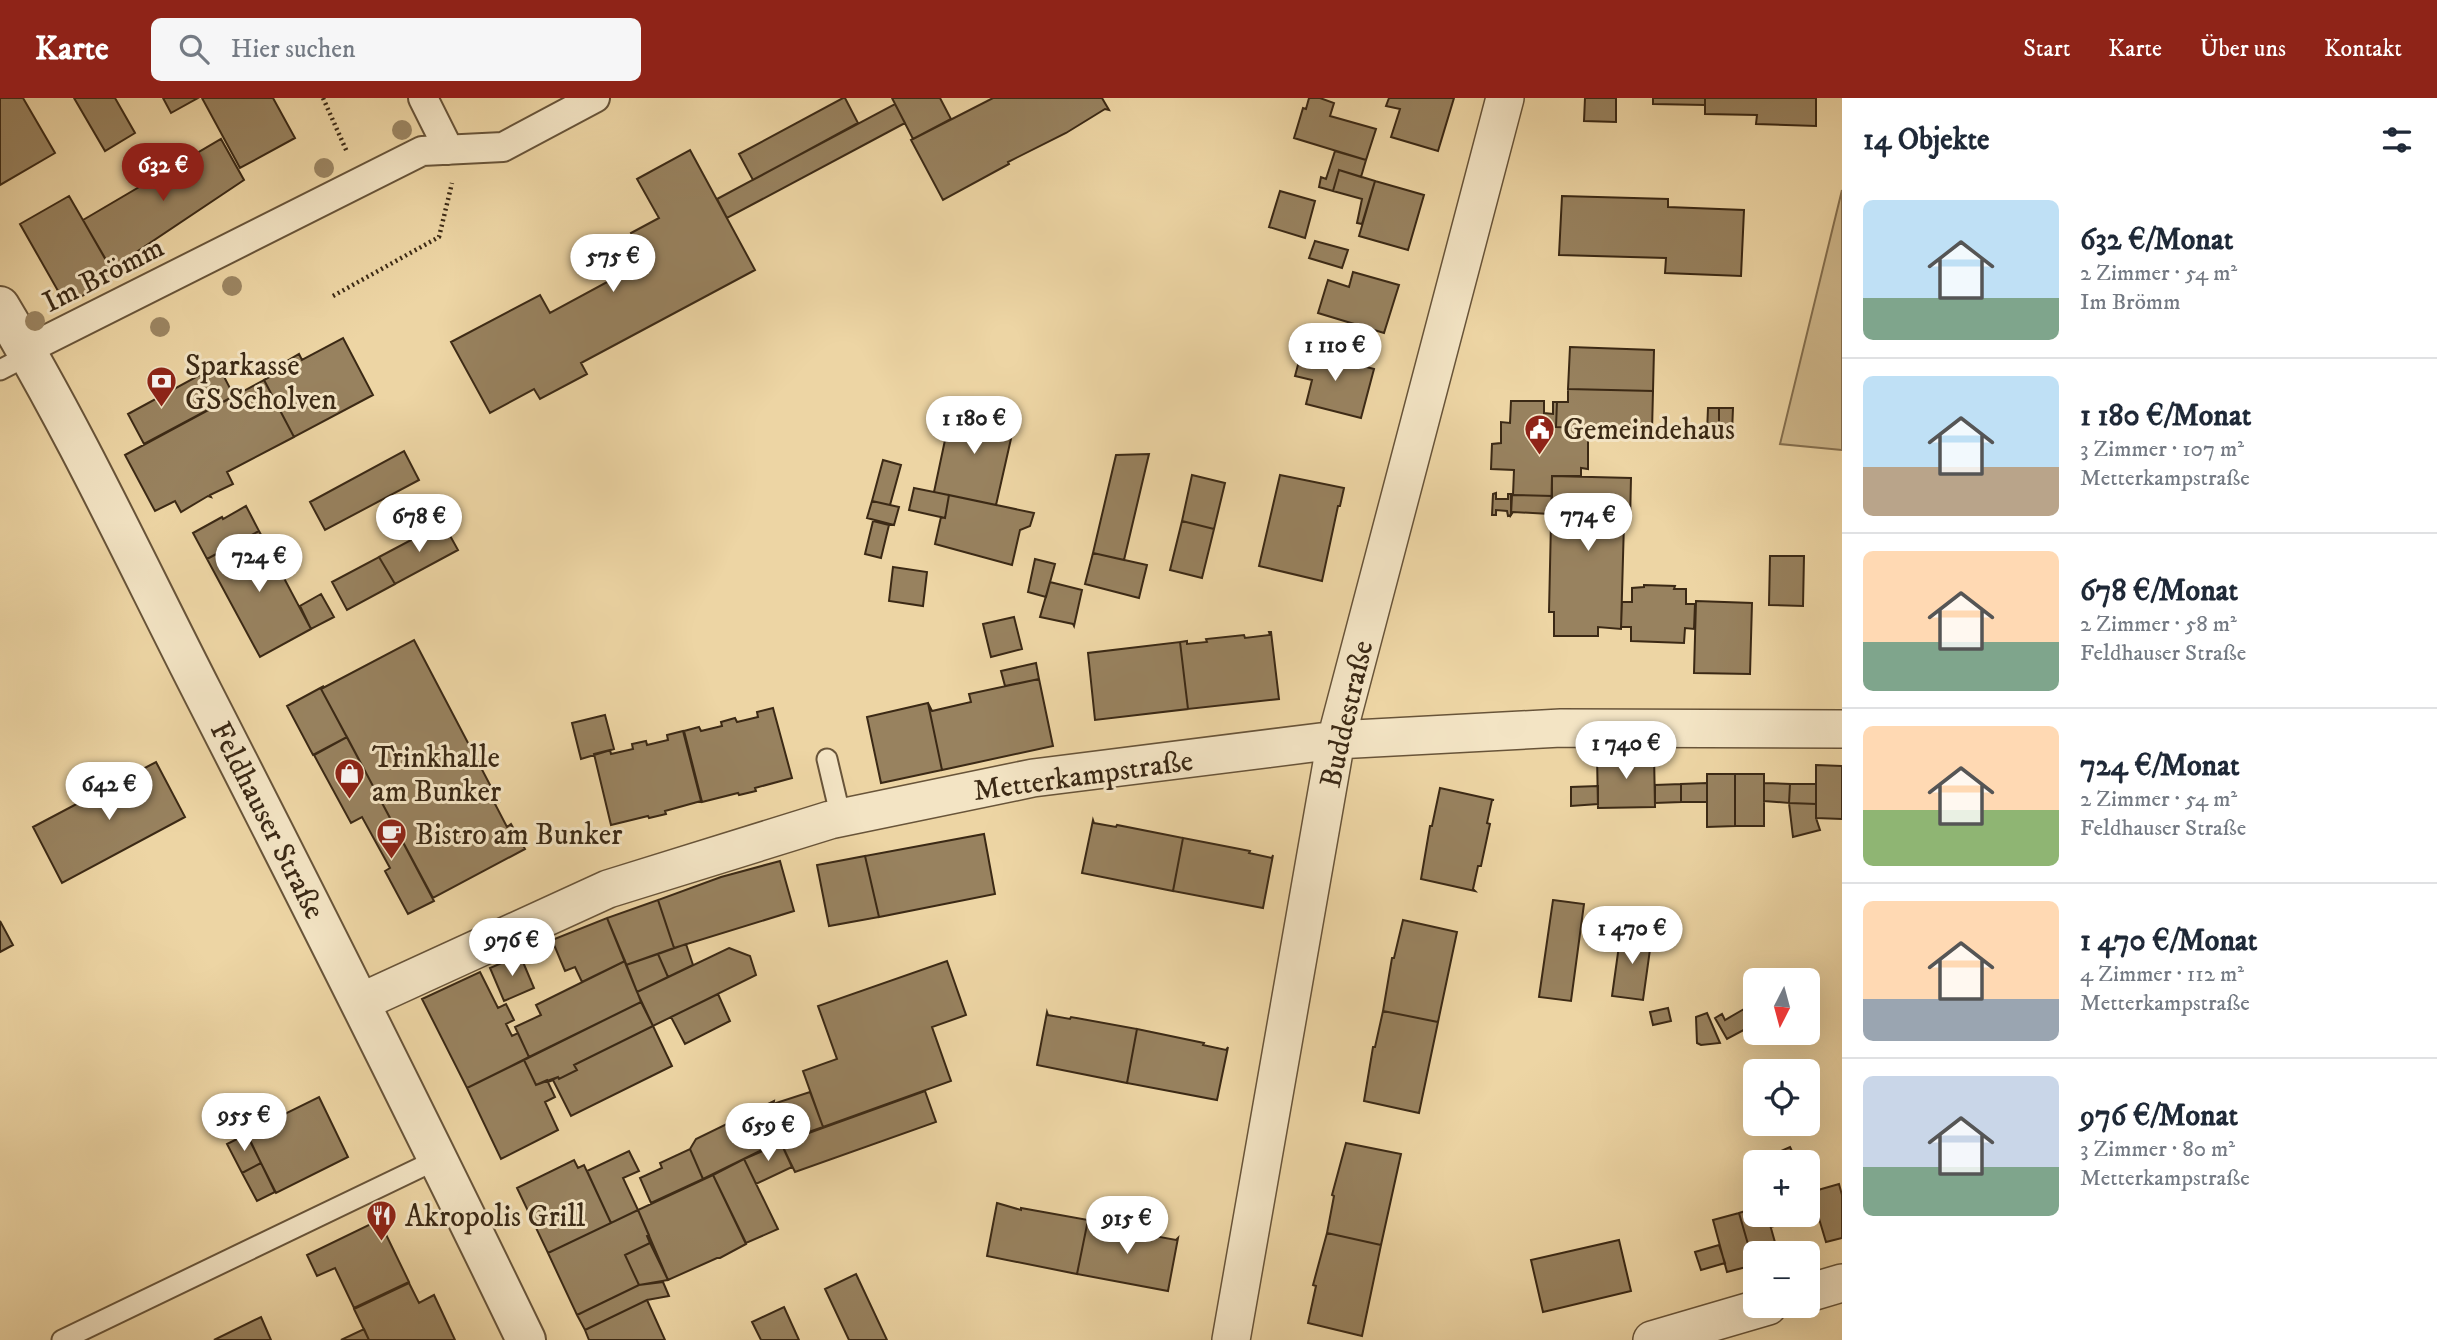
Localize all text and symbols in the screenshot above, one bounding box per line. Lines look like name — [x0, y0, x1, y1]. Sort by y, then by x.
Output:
search box — [151, 18, 641, 81]
text: Karte — [35, 29, 109, 70]
icon: search — [175, 30, 213, 68]
text: Hier suchen — [231, 33, 356, 66]
text: Start — [2023, 34, 2070, 64]
text: Karte — [2108, 34, 2162, 64]
text: Über uns — [2200, 34, 2286, 64]
text: Kontakt — [2324, 34, 2402, 64]
icon: filters — [2378, 121, 2416, 159]
text: 14 Objekte — [1863, 122, 1989, 159]
pin: 632 € — [114, 144, 212, 203]
text: 632 € — [138, 151, 188, 180]
text: 632 €/Monat — [2080, 222, 2233, 259]
icon: home — [1919, 228, 2003, 312]
street label: Im Brömm — [37, 229, 170, 322]
pin: 575 € — [564, 234, 662, 294]
text: 575 € — [586, 242, 640, 271]
text: 2 Zimmer · 54 m² — [2080, 259, 2237, 288]
text: Im Brömm — [2080, 288, 2180, 317]
pin: 1 110 € — [1270, 324, 1400, 383]
text: 1 110 € — [1305, 331, 1365, 360]
place label: Sparkasse GS Scholven — [185, 348, 337, 419]
bank icon: Sparkasse GS Scholven — [145, 365, 179, 409]
pin: 1 180 € — [909, 396, 1039, 456]
text: 1 180 €/Monat — [2080, 398, 2251, 435]
text: 1 180 € — [942, 404, 1006, 433]
icon: home — [1919, 404, 2003, 488]
public building icon: Gemeindehaus — [1523, 412, 1557, 456]
place label: Gemeindehaus — [1563, 412, 1735, 449]
text: 3 Zimmer · 107 m² — [2080, 435, 2244, 464]
text: Metterkampstraße — [2080, 464, 2250, 493]
pin: 678 € — [370, 494, 468, 554]
pin: 774 € — [1539, 494, 1637, 553]
text: 774 € — [1560, 501, 1616, 530]
text: 678 € — [392, 502, 446, 531]
pin: 724 € — [210, 534, 308, 594]
text: 724 € — [231, 542, 287, 571]
text: 678 €/Monat — [2080, 573, 2238, 610]
icon: home — [1919, 579, 2003, 663]
text: 2 Zimmer · 58 m² — [2080, 610, 2237, 639]
street label: Buddestraße — [1313, 637, 1382, 792]
text: Feldhauser Straße — [2080, 639, 2246, 668]
street label: Feldhauser Straße — [201, 716, 332, 926]
pin: 1 740 € — [1561, 722, 1691, 781]
text: 1 740 € — [1591, 729, 1661, 758]
place label: Trinkhalle am Bunker — [372, 740, 501, 811]
street label: Metterkampstraße — [971, 743, 1195, 810]
text: 724 €/Monat — [2080, 748, 2240, 785]
icon: home — [1919, 754, 2003, 838]
shop icon: Trinkhalle am Bunker — [332, 757, 366, 801]
pin: 642 € — [60, 762, 158, 822]
text: 642 € — [82, 770, 136, 799]
text: 2 Zimmer · 54 m² — [2080, 785, 2237, 814]
text: Feldhauser Straße — [2080, 814, 2246, 843]
cafe icon: Bistro am Bunker — [375, 817, 409, 861]
place label: Bistro am Bunker — [415, 817, 622, 854]
pin: 1 470 € — [1567, 906, 1697, 966]
text: 1 470 € — [1598, 914, 1666, 943]
pin: 976 € — [463, 918, 561, 978]
text: 1 470 €/Monat — [2080, 923, 2257, 960]
text: 976 € — [485, 926, 539, 955]
icon: home — [1919, 929, 2003, 1013]
text: 4 Zimmer · 112 m² — [2080, 960, 2244, 989]
north arrow — [1743, 968, 1820, 1045]
map controls — [1743, 968, 1820, 1318]
text: Metterkampstraße — [2080, 989, 2250, 1018]
button: locate — [1743, 1059, 1820, 1136]
pin: 955 € — [195, 1094, 293, 1153]
text: 976 €/Monat — [2080, 1098, 2238, 1135]
text: 955 € — [218, 1101, 270, 1130]
pin: 659 € — [719, 1104, 817, 1163]
icon: home — [1919, 1104, 2003, 1188]
text: 659 € — [741, 1111, 795, 1140]
text: 3 Zimmer · 80 m² — [2080, 1135, 2235, 1164]
button: + — [1743, 1150, 1820, 1227]
text: Metterkampstraße — [2080, 1164, 2250, 1193]
pin: 915 € — [1078, 1196, 1176, 1256]
restaurant icon: Akropolis Grill — [365, 1199, 399, 1243]
place label: Akropolis Grill — [405, 1199, 585, 1236]
text: 915 € — [1102, 1204, 1152, 1233]
button: − — [1743, 1241, 1820, 1318]

